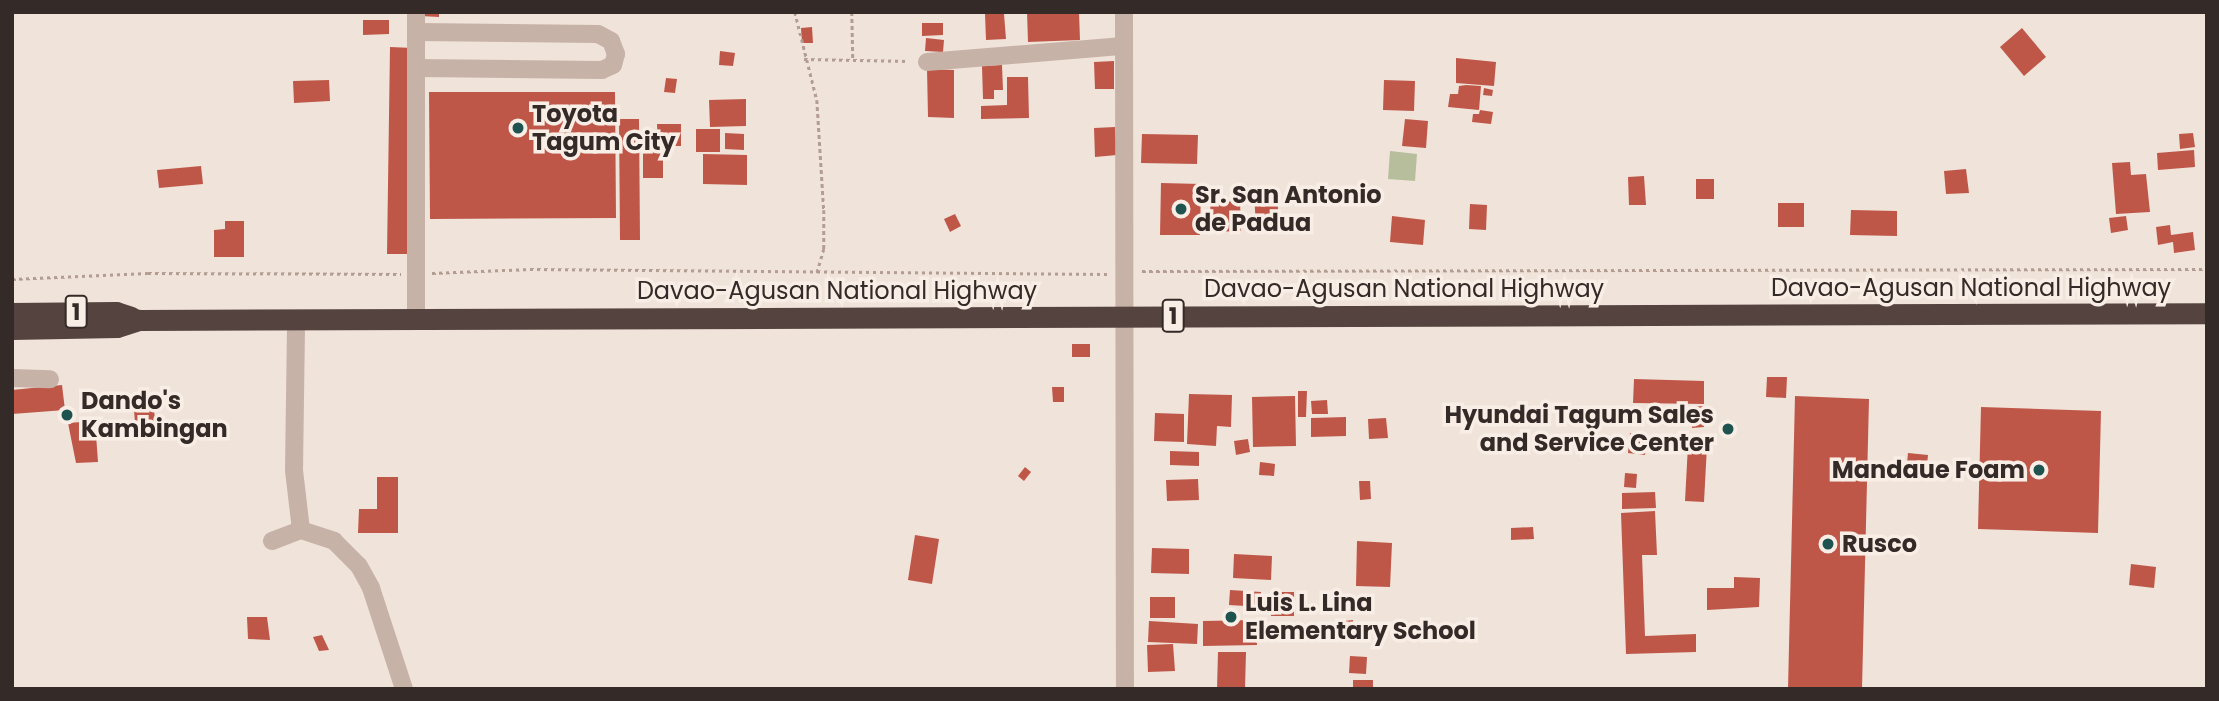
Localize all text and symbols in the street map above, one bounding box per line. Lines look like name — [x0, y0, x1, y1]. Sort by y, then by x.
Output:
place label: Toyota Tagum City — [532, 100, 676, 156]
marker: Toyota Tagum City — [510, 120, 526, 136]
place label: Sr. San Antonio de Padua — [1195, 181, 1382, 237]
marker: Sr. San Antonio de Padua — [1173, 201, 1189, 217]
street label: Davao-Agusan National Highway — [1771, 274, 2171, 302]
street label: Davao-Agusan National Highway — [1204, 275, 1604, 303]
street label: Davao-Agusan National Highway — [637, 277, 1037, 305]
road number: 1 — [64, 292, 88, 332]
road number: 1 — [1161, 296, 1185, 336]
place label: Dando's Kambingan — [81, 387, 228, 443]
place label: Hyundai Tagum Sales and Service Center — [1444, 401, 1714, 457]
marker: Dando's Kambingan — [59, 407, 75, 423]
marker: Hyundai Tagum Sales and Service Center — [1720, 421, 1736, 437]
place label: Mandaue Foam — [1832, 456, 2025, 484]
marker: Mandaue Foam — [2031, 462, 2047, 478]
place label: Rusco — [1842, 530, 1917, 558]
marker: Rusco — [1820, 536, 1836, 552]
place label: Luis L. Lina Elementary School — [1245, 589, 1476, 645]
marker: Luis L. Lina Elementary School — [1223, 609, 1239, 625]

